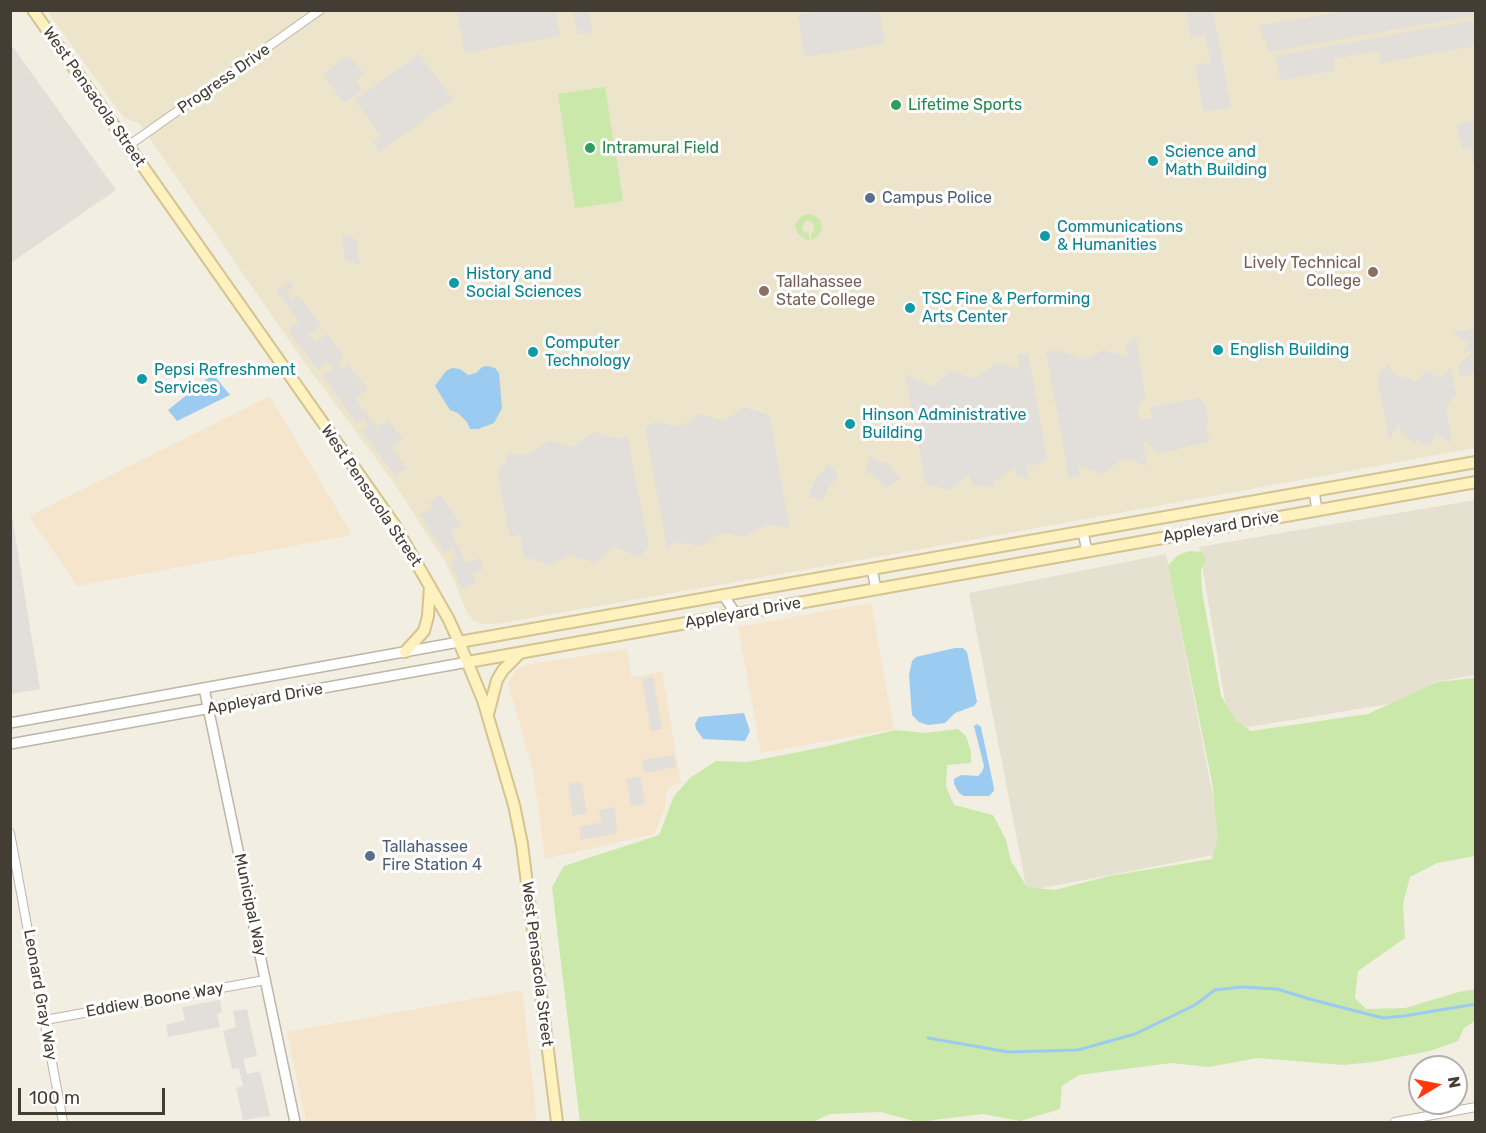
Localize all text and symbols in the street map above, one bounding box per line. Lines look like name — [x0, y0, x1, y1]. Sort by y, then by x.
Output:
street label: West Pensacola Street — [38, 23, 150, 171]
street label: Progress Drive — [174, 40, 274, 118]
place label: Lifetime Sports — [908, 95, 1022, 115]
marker: Lifetime Sports — [889, 98, 903, 112]
place label: Intramural Field — [602, 138, 719, 158]
marker: Intramural Field — [583, 141, 597, 155]
place label: Science and Math Building — [1165, 142, 1267, 180]
marker: Science and Math Building — [1146, 154, 1160, 168]
place label: Campus Police — [882, 188, 992, 208]
marker: Campus Police — [863, 191, 877, 205]
place label: Communications & Humanities — [1057, 217, 1183, 255]
marker: Communications & Humanities — [1038, 229, 1052, 243]
place label: Lively Technical College — [1244, 253, 1361, 291]
place label: History and Social Sciences — [466, 264, 582, 302]
marker: Lively Technical College — [1366, 265, 1380, 279]
place label: Tallahassee State College — [776, 272, 875, 310]
marker: History and Social Sciences — [447, 276, 461, 290]
marker: Tallahassee State College — [757, 284, 771, 298]
place label: TSC Fine & Performing Arts Center — [922, 289, 1090, 327]
marker: TSC Fine & Performing Arts Center — [903, 301, 917, 315]
place label: Computer Technology — [545, 333, 631, 371]
place label: English Building — [1230, 340, 1349, 360]
marker: English Building — [1211, 343, 1225, 357]
marker: Computer Technology — [526, 345, 540, 359]
place label: Pepsi Refreshment Services — [154, 360, 296, 398]
marker: Pepsi Refreshment Services — [135, 372, 149, 386]
place label: Hinson Administrative Building — [862, 405, 1027, 443]
marker: Hinson Administrative Building — [843, 417, 857, 431]
street label: West Pensacola Street — [316, 422, 426, 570]
street label: Appleyard Drive — [1161, 507, 1281, 547]
street label: Appleyard Drive — [683, 593, 803, 633]
street label: Appleyard Drive — [205, 679, 325, 719]
place label: Tallahassee Fire Station 4 — [382, 837, 482, 875]
marker: Tallahassee Fire Station 4 — [363, 849, 377, 863]
street label: Municipal Way — [230, 852, 270, 958]
street label: West Pensacola Street — [517, 880, 557, 1048]
street label: Leonard Gray Way — [19, 928, 61, 1062]
street label: Eddiew Boone Way — [85, 978, 225, 1022]
north arrow — [1408, 1055, 1468, 1115]
text: N — [1444, 1075, 1465, 1089]
scale bar — [21, 1076, 168, 1114]
text: 100 m — [29, 1087, 80, 1109]

